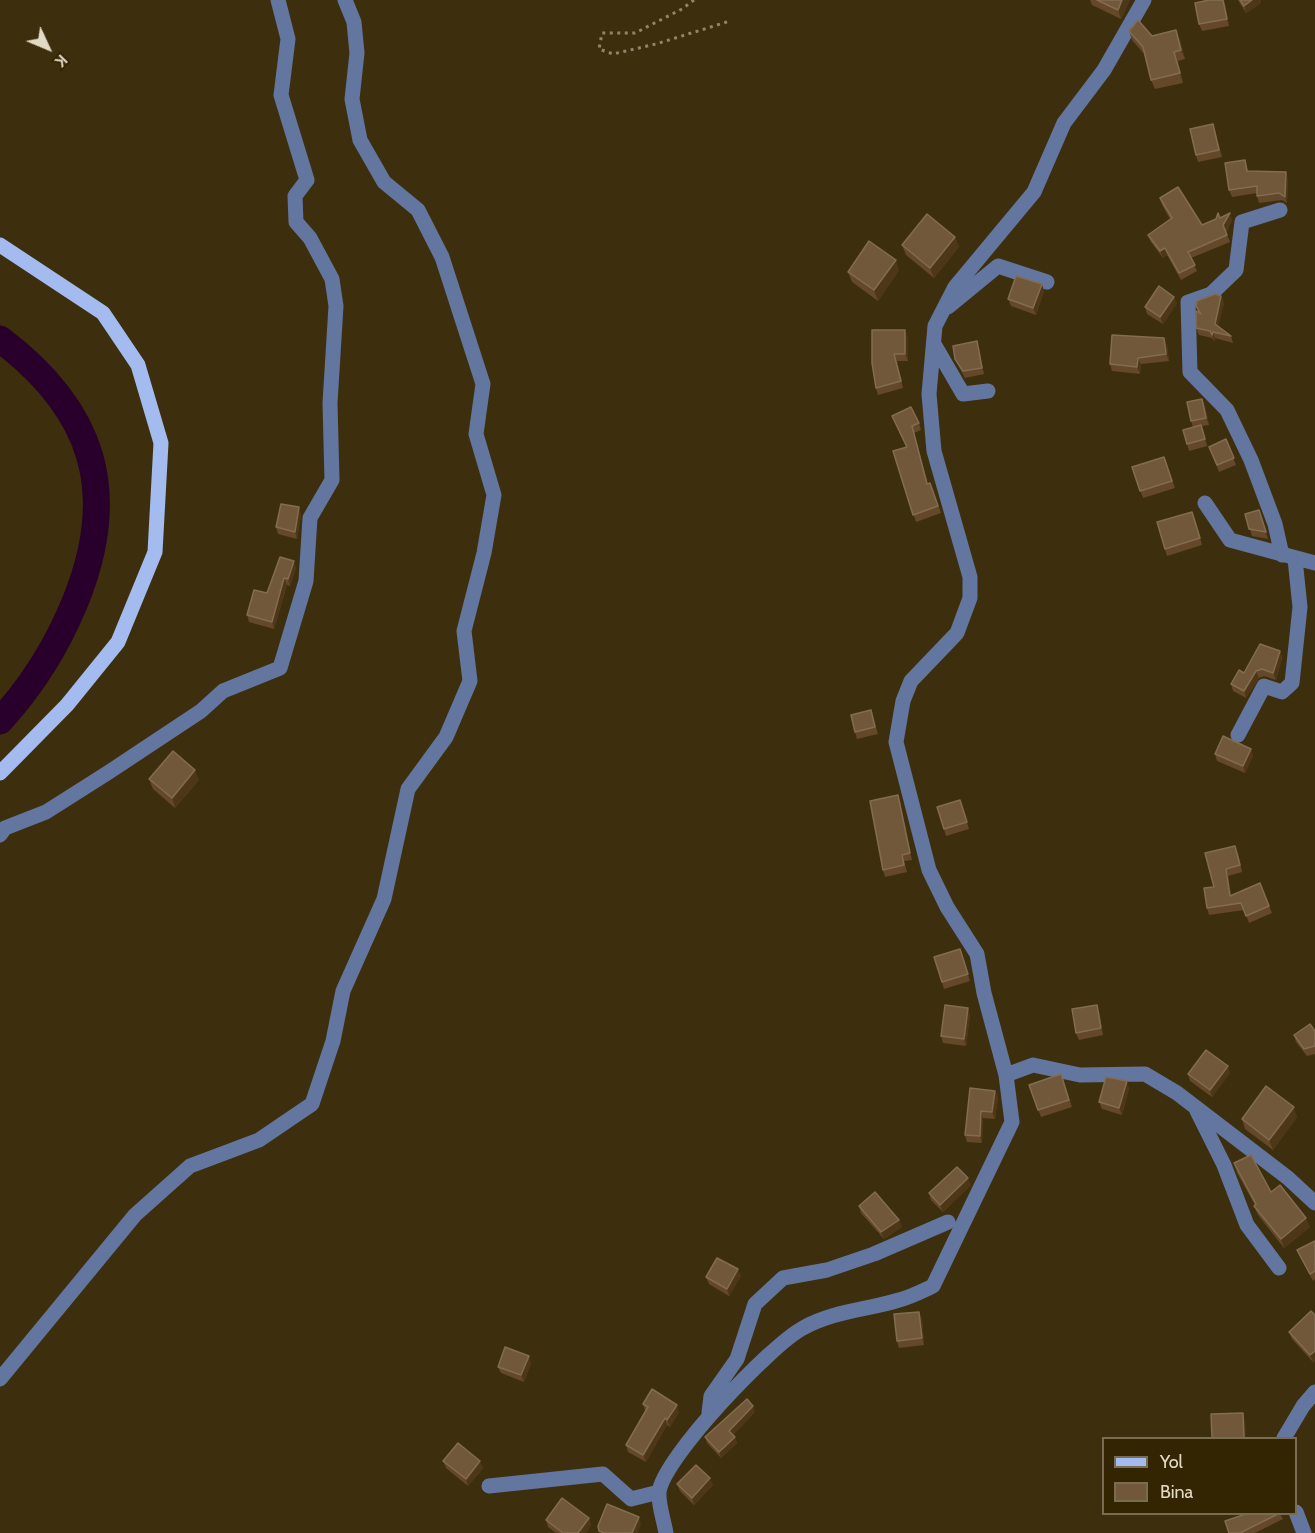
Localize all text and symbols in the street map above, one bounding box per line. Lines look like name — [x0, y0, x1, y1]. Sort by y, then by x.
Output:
north arrow — [18, 18, 78, 78]
text: K — [51, 51, 72, 71]
legend — [1102, 1437, 1297, 1515]
text: Yol — [1160, 1451, 1183, 1473]
text: Bina — [1160, 1481, 1193, 1503]

